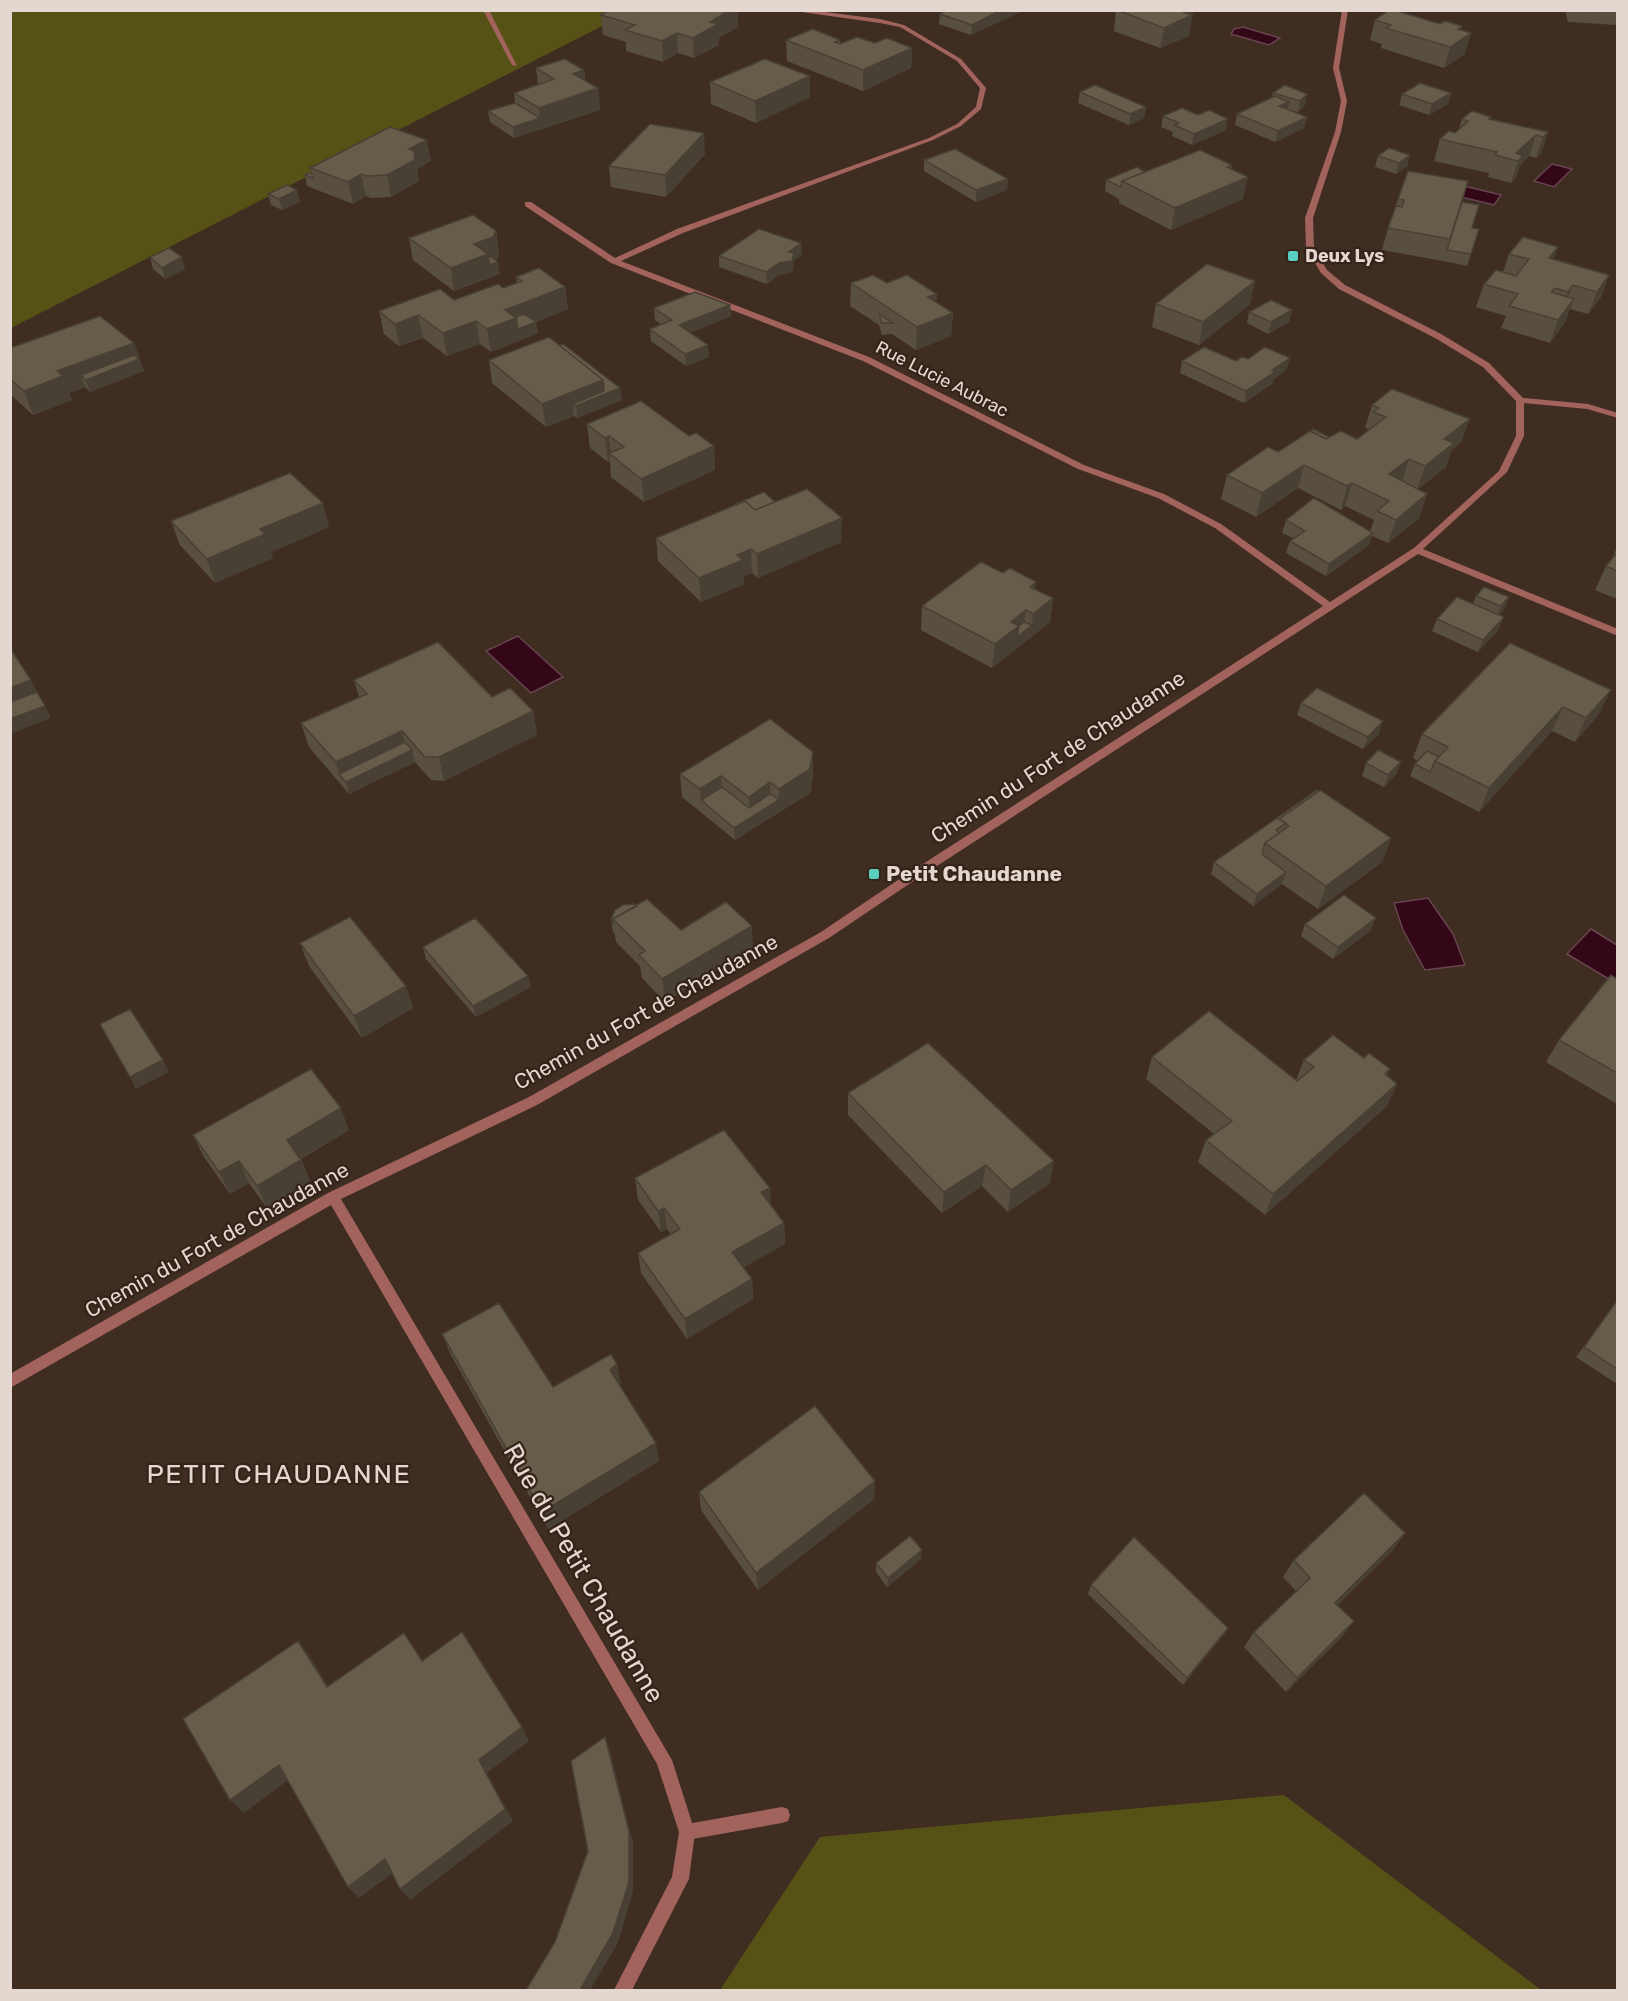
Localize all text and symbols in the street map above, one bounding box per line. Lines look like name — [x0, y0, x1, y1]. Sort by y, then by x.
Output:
place label: Deux Lys — [1305, 245, 1384, 267]
marker: Deux Lys — [1286, 249, 1300, 263]
street label: Rue Lucie Aubrac — [872, 336, 1012, 422]
street label: Chemin du Fort de Chaudanne — [926, 665, 1189, 848]
place label: Petit Chaudanne — [886, 861, 1062, 886]
marker: Petit Chaudanne — [867, 867, 881, 881]
street label: Chemin du Fort de Chaudanne — [510, 928, 782, 1095]
street label: Chemin du Fort de Chaudanne — [81, 1156, 353, 1323]
street label: Rue du Petit Chaudanne — [497, 1438, 671, 1708]
district label: PETIT CHAUDANNE — [147, 1458, 411, 1490]

